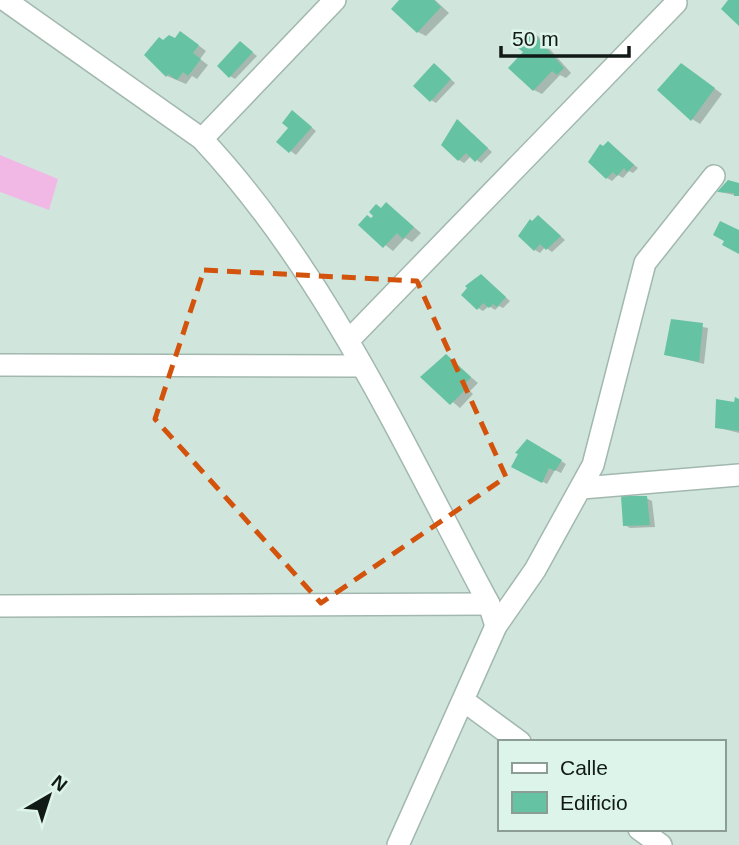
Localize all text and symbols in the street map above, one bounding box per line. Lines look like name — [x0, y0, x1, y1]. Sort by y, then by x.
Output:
scale bar — [501, 14, 629, 58]
text: 50 m — [512, 27, 559, 50]
legend — [498, 740, 725, 831]
text: Calle — [560, 756, 608, 779]
north arrow — [14, 761, 84, 831]
text: N — [47, 771, 71, 796]
text: Edificio — [560, 791, 628, 814]

